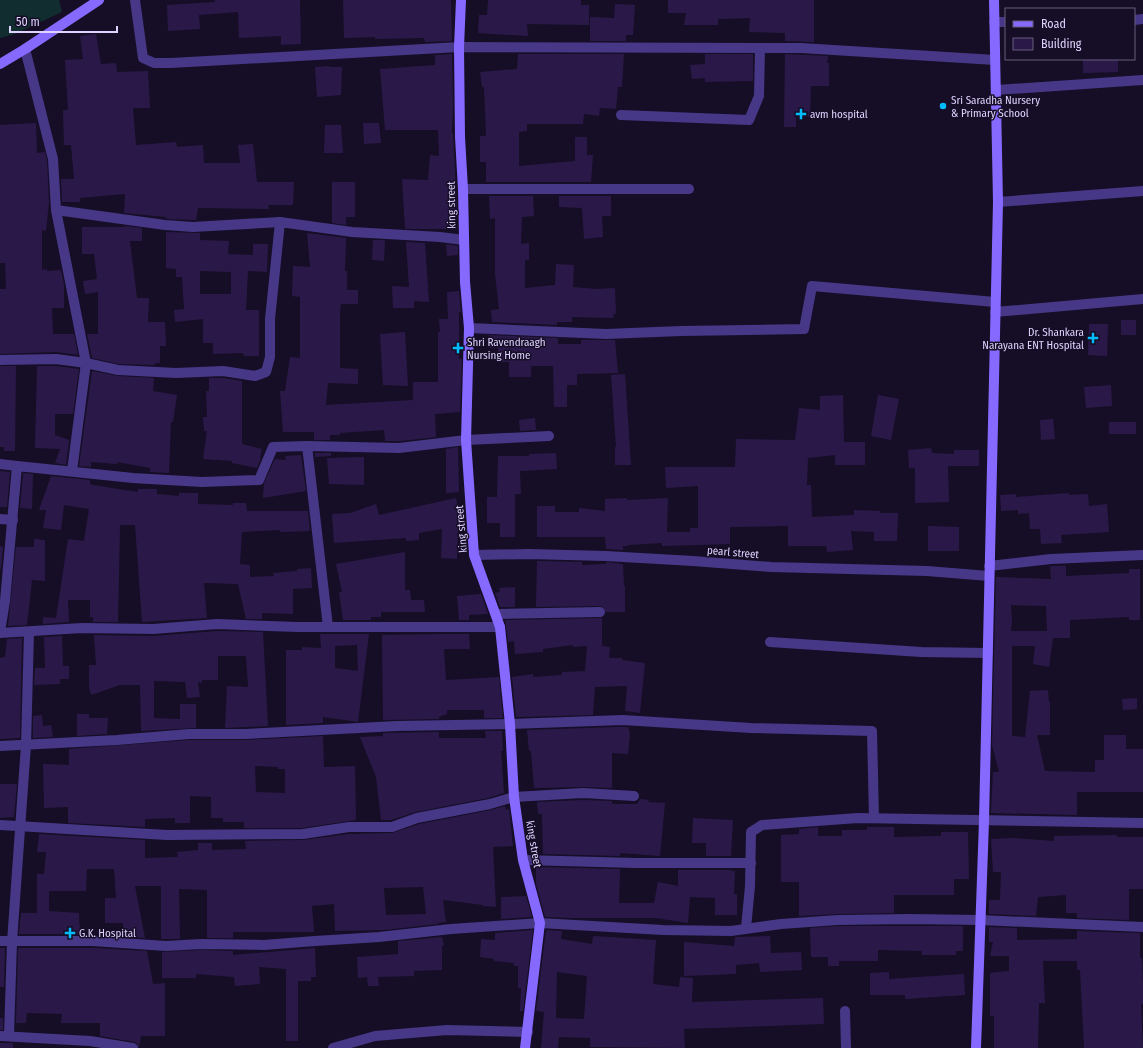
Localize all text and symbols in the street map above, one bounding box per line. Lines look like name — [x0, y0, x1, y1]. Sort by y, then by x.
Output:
scale bar — [10, 8, 117, 34]
legend — [1005, 8, 1135, 60]
text: 50 m — [16, 15, 40, 29]
text: Road — [1041, 17, 1066, 31]
text: Building — [1041, 37, 1082, 51]
place label: Sri Saradha Nursery & Primary School — [951, 94, 1040, 120]
marker: Sri Saradha Nursery & Primary School — [938, 101, 948, 111]
marker: avm hospital — [795, 108, 807, 120]
place label: avm hospital — [810, 108, 868, 121]
street label: king street — [445, 181, 458, 229]
place label: Dr. Shankara Narayana ENT Hospital — [982, 326, 1084, 352]
marker: Dr. Shankara Narayana ENT Hospital — [1087, 332, 1099, 344]
place label: Shri Ravendraagh Nursing Home — [467, 336, 546, 362]
marker: Shri Ravendraagh Nursing Home — [452, 342, 464, 354]
street label: king street — [453, 504, 470, 553]
street label: pearl street — [706, 544, 760, 561]
street label: king street — [523, 819, 544, 869]
marker: G.K. Hospital — [64, 927, 76, 939]
place label: G.K. Hospital — [79, 927, 136, 940]

